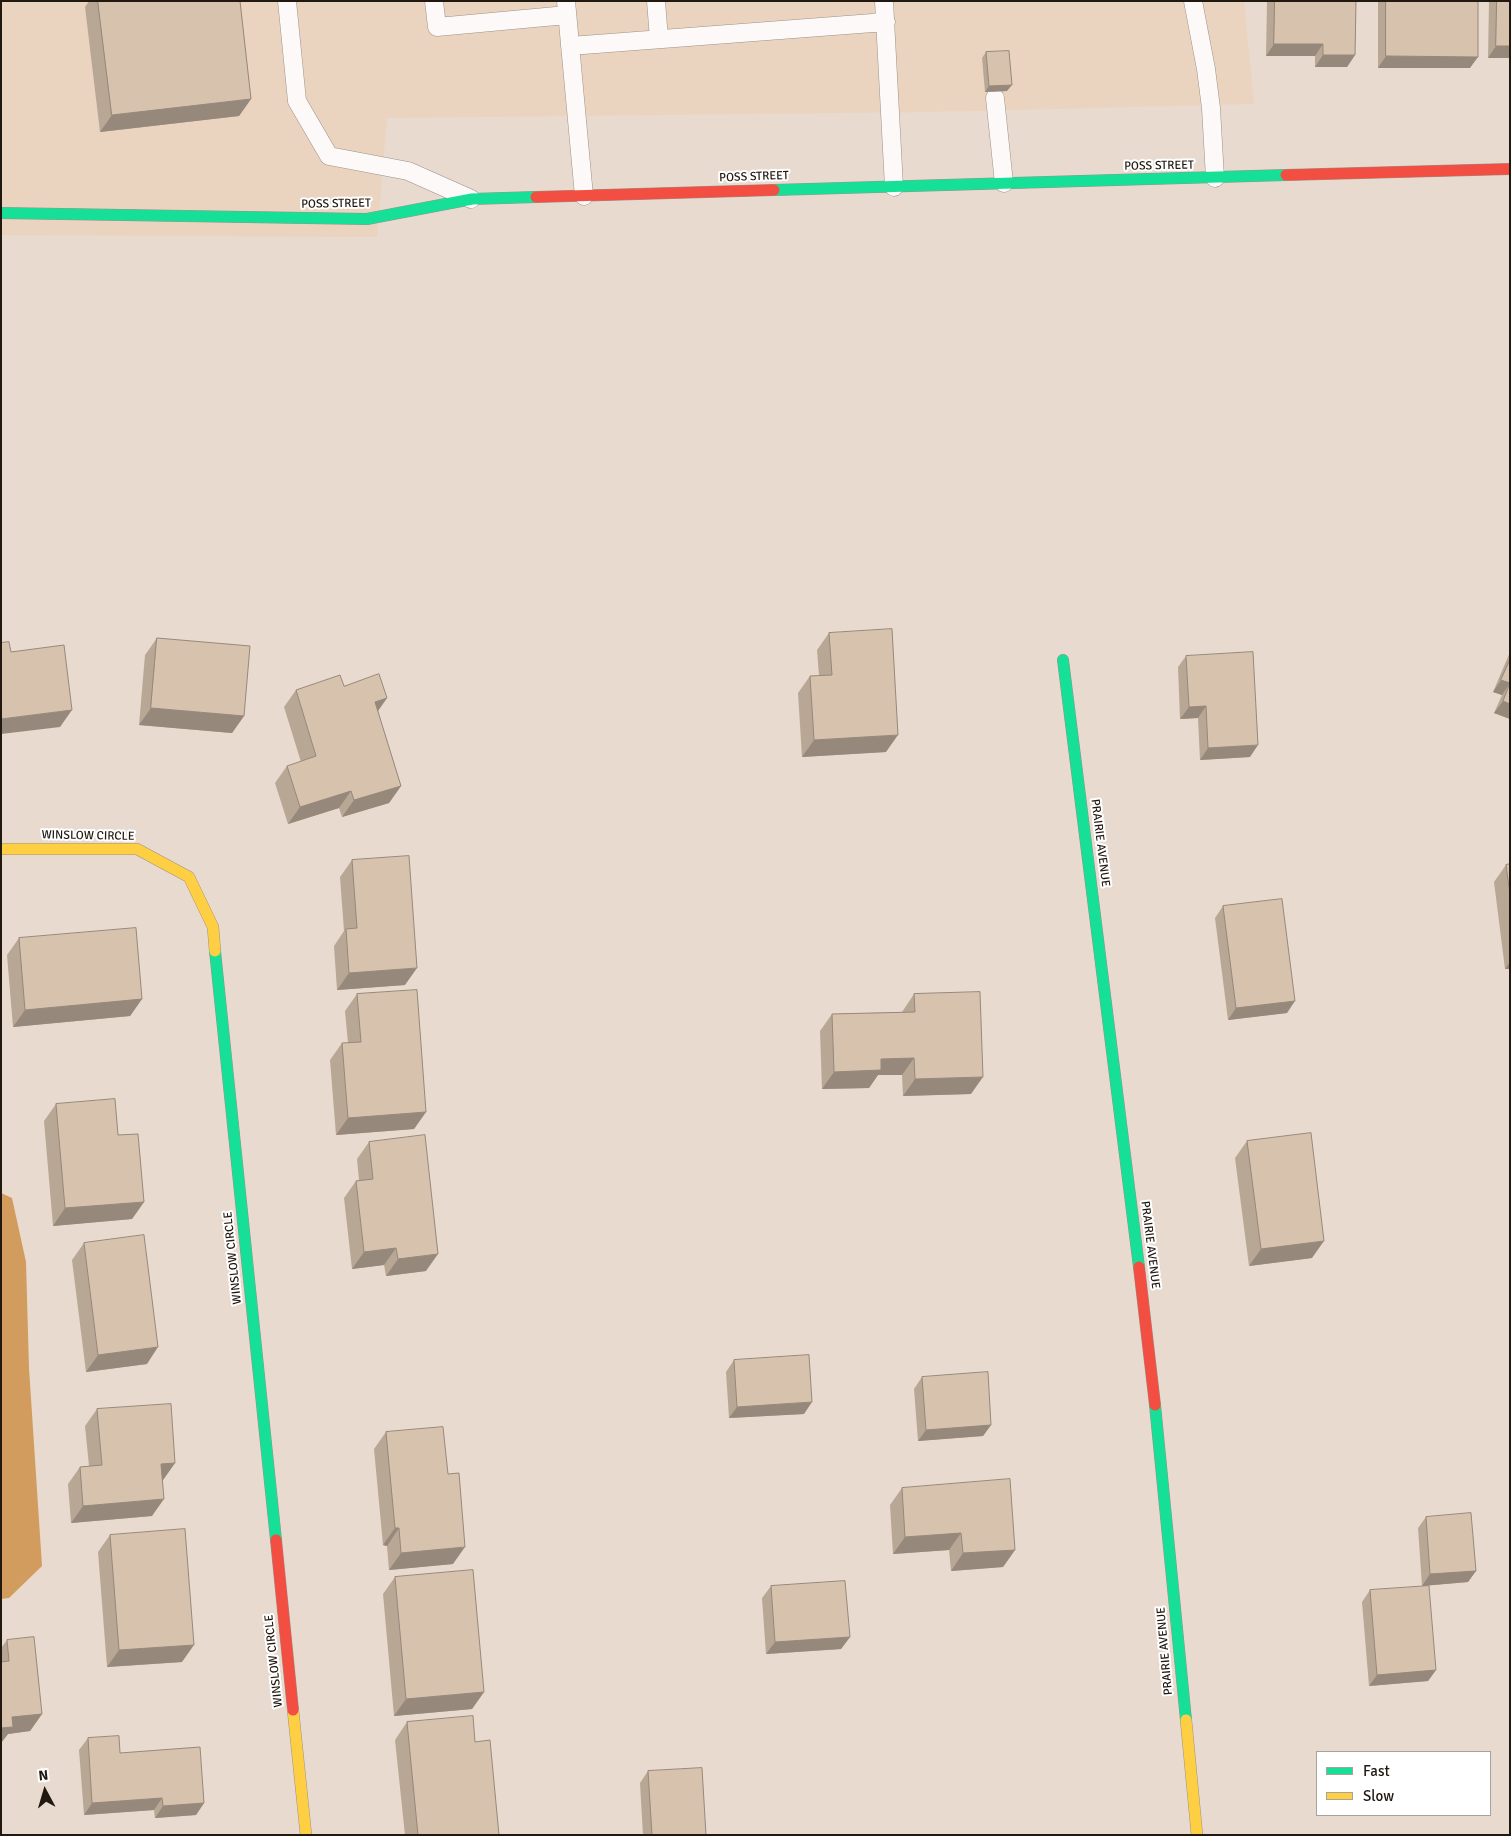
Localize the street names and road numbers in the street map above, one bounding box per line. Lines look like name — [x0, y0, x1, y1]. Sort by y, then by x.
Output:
street label: POSS STREET — [1124, 158, 1194, 174]
street label: POSS STREET — [719, 169, 789, 185]
street label: POSS STREET — [301, 196, 371, 212]
street label: PRAIRIE AVENUE — [1087, 798, 1113, 888]
street label: WINSLOW CIRCLE — [41, 828, 135, 844]
street label: PRAIRIE AVENUE — [1137, 1200, 1163, 1290]
street label: WINSLOW CIRCLE — [221, 1211, 245, 1305]
street label: PRAIRIE AVENUE — [1154, 1606, 1176, 1696]
street label: WINSLOW CIRCLE — [262, 1614, 286, 1708]

